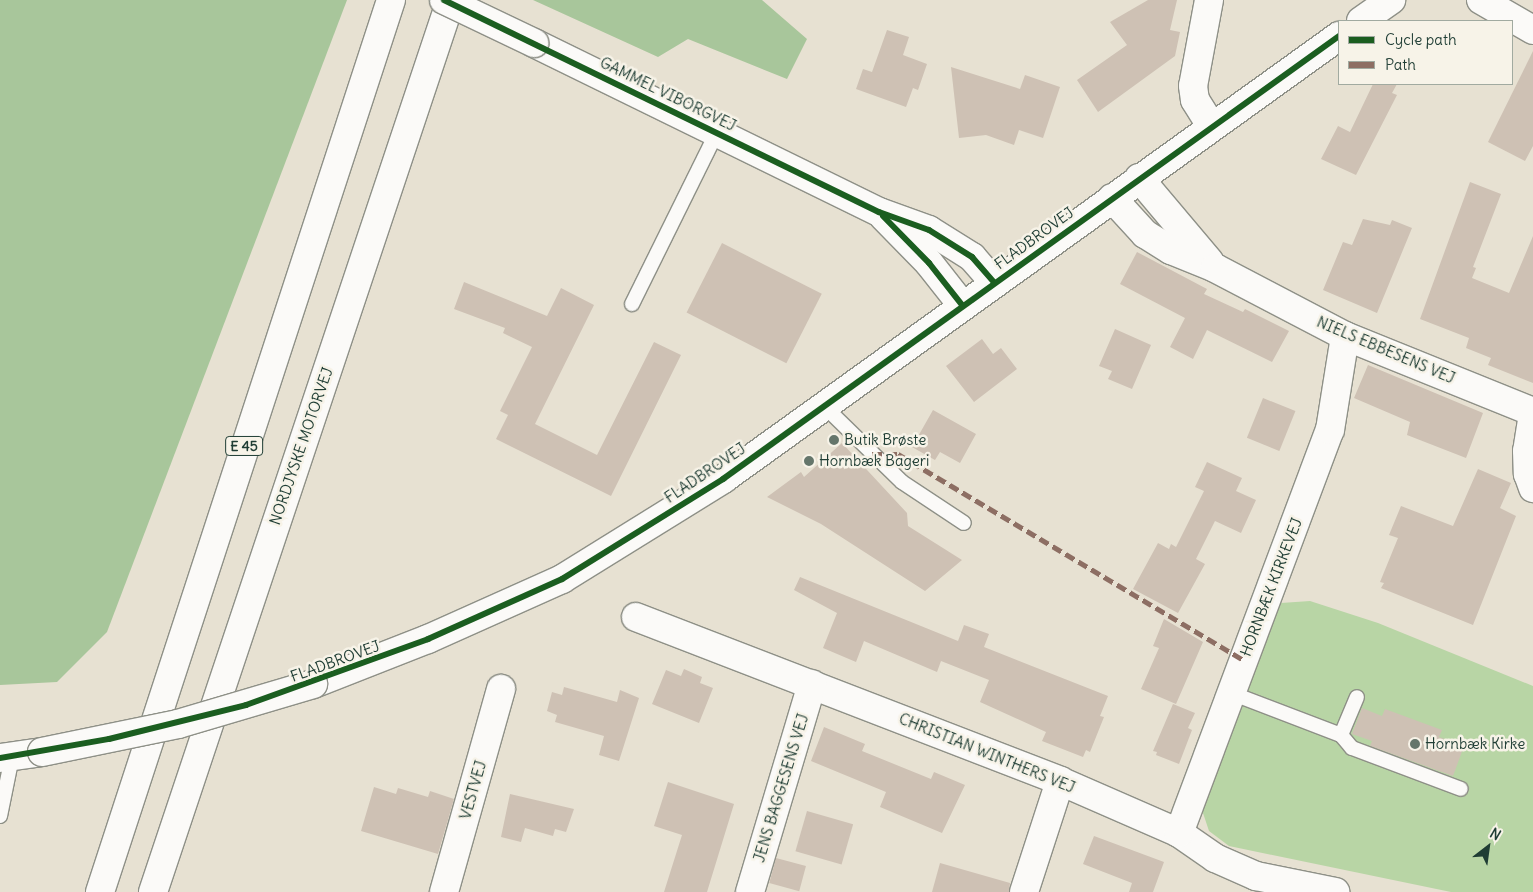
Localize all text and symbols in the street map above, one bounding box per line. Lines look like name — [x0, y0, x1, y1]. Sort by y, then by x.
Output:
legend — [1338, 20, 1513, 85]
text: Cycle path — [1385, 30, 1457, 49]
street label: GAMMEL VIBORGVEJ — [597, 53, 739, 135]
text: Path — [1385, 55, 1416, 74]
street label: FLADBROVEJ — [991, 203, 1077, 273]
street label: NIELS EBBESENS VEJ — [1314, 313, 1458, 387]
street label: NORDJYSKE MOTORVEJ — [266, 365, 336, 527]
place label: Butik Brøste — [844, 431, 926, 449]
road number: E 45 — [224, 434, 264, 458]
marker: Butik Brøste — [828, 434, 840, 446]
street label: FLADBROVEJ — [661, 439, 749, 507]
place label: Hornbæk Bageri — [819, 452, 929, 470]
marker: Hornbæk Bageri — [803, 455, 815, 467]
street label: HORNBÆK KIRKEVEJ — [1236, 515, 1306, 659]
street label: FLADBROVEJ — [288, 637, 382, 685]
street label: CHRISTIAN WINTHERS VEJ — [896, 709, 1078, 797]
street label: JENS BAGGESENS VEJ — [750, 712, 812, 864]
place label: Hornbæk Kirke — [1425, 735, 1525, 753]
marker: Hornbæk Kirke — [1409, 738, 1421, 750]
street label: VESTVEJ — [456, 759, 490, 821]
north arrow — [1463, 822, 1513, 872]
text: N — [1487, 824, 1504, 844]

